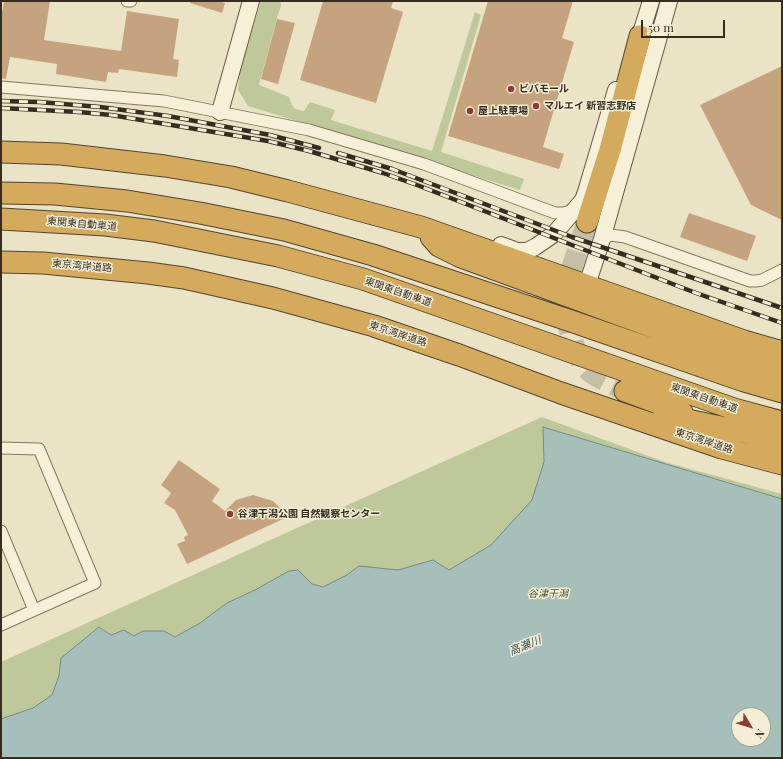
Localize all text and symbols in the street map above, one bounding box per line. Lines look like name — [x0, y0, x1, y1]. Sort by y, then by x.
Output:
scale bar — [643, 12, 727, 38]
text: 50 m — [648, 19, 674, 35]
place label: ビバモール — [519, 83, 569, 95]
marker: ビバモール — [506, 84, 516, 94]
place label: マルエイ 新習志野店 — [544, 100, 636, 112]
marker: マルエイ 新習志野店 — [531, 101, 541, 111]
place label: 屋上駐車場 — [478, 105, 528, 117]
marker: 屋上駐車場 — [465, 106, 475, 116]
street label: 東関東自動車道 — [47, 215, 117, 233]
street label: 東京湾岸道路 — [52, 257, 112, 275]
street label: 東関東自動車道 — [363, 275, 433, 309]
street label: 東京湾岸道路 — [368, 319, 428, 349]
street label: 東関東自動車道 — [669, 381, 739, 415]
street label: 東京湾岸道路 — [674, 426, 734, 456]
place label: 谷津干潟公園 自然観察センター — [238, 508, 380, 520]
marker: 谷津干潟公園 自然観察センター — [225, 509, 235, 519]
park label: 谷津干潟 — [528, 588, 568, 600]
water label: 高瀬川 — [507, 634, 543, 658]
north arrow — [731, 707, 771, 747]
text: N — [752, 726, 768, 742]

